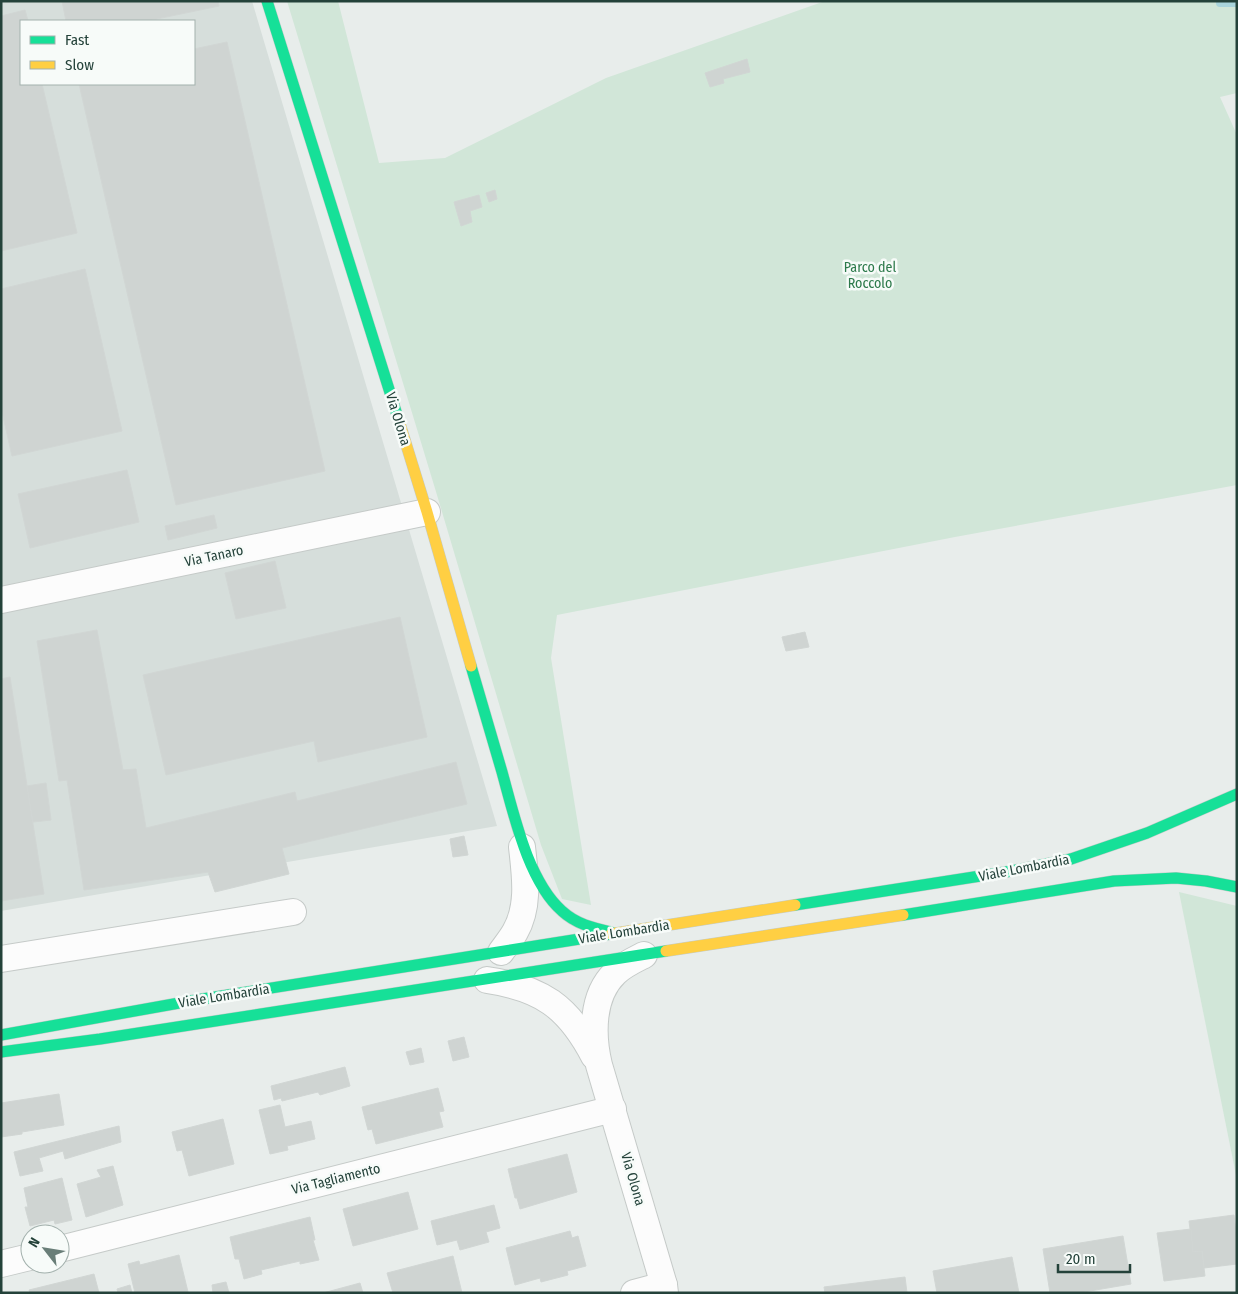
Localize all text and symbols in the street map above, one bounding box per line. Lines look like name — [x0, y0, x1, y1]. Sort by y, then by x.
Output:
legend — [20, 20, 195, 85]
text: Fast — [65, 31, 89, 49]
text: Slow — [65, 56, 94, 74]
park label: Parco del Roccolo — [844, 259, 897, 292]
street label: Via Olona — [382, 390, 414, 448]
street label: Via Tanaro — [183, 541, 245, 571]
street label: Viale Lombardia — [977, 851, 1071, 885]
street label: Viale Lombardia — [577, 916, 671, 948]
street label: Viale Lombardia — [177, 980, 271, 1012]
street label: Via Olona — [617, 1150, 649, 1208]
street label: Via Tagliamento — [290, 1160, 382, 1198]
north arrow — [20, 1224, 70, 1274]
text: N — [25, 1235, 44, 1251]
scale bar — [1058, 1242, 1130, 1274]
text: 20 m — [1066, 1250, 1096, 1268]

